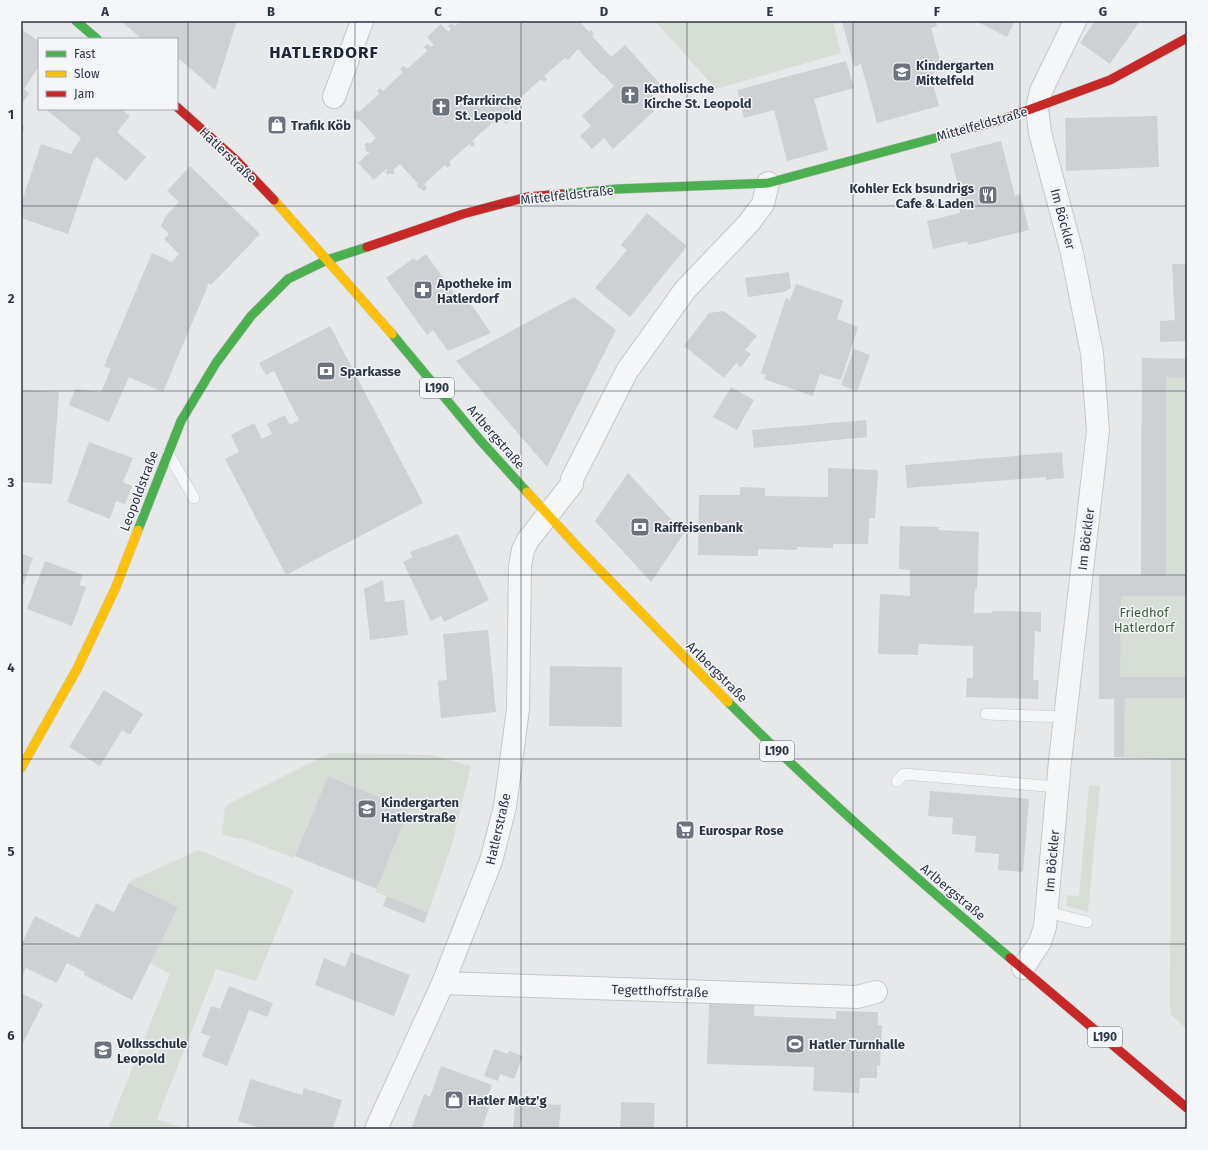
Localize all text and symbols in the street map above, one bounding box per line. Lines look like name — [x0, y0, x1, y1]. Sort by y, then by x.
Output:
text: A — [100, 4, 109, 19]
text: B — [267, 4, 275, 19]
text: C — [434, 4, 442, 19]
text: D — [600, 4, 609, 19]
text: E — [767, 4, 774, 19]
text: F — [934, 4, 941, 19]
text: G — [1099, 4, 1107, 19]
legend — [38, 38, 178, 110]
district label: HATLERDORF — [269, 42, 379, 63]
text: Fast — [74, 47, 96, 61]
place label: Kindergarten Mittelfeld — [916, 58, 994, 88]
school or university icon: Kindergarten Mittelfeld — [891, 61, 913, 83]
text: Slow — [74, 67, 100, 81]
place label: Katholische Kirche St. Leopold — [644, 81, 752, 111]
church icon: Katholische Kirche St. Leopold — [619, 84, 641, 106]
text: Jam — [74, 87, 94, 101]
place label: Pfarrkirche St. Leopold — [455, 93, 522, 123]
church icon: Pfarrkirche St. Leopold — [430, 96, 452, 118]
street label: Mittelfeldstraße — [935, 104, 1029, 144]
text: 1 — [8, 107, 14, 122]
shop icon: Trafik Köb — [266, 114, 288, 136]
place label: Trafik Köb — [291, 118, 351, 133]
street label: Hatlerstraße — [196, 124, 260, 186]
place label: Kohler Eck bsundrigs Cafe & Laden — [850, 181, 975, 211]
street label: Mittelfeldstraße — [520, 183, 614, 207]
restaurant icon: Kohler Eck bsundrigs Cafe & Laden — [977, 184, 999, 206]
street label: Im Böckler — [1048, 187, 1078, 251]
place label: Apotheke im Hatlerdorf — [436, 276, 512, 306]
pharmacy icon: Apotheke im Hatlerdorf — [412, 279, 434, 301]
text: 2 — [8, 291, 15, 306]
bank icon: Sparkasse — [315, 360, 337, 382]
place label: Sparkasse — [340, 364, 401, 379]
road number: L190 — [420, 378, 454, 398]
street label: Arlbergstraße — [464, 402, 528, 472]
street label: Leopoldstraße — [117, 449, 161, 533]
text: 3 — [7, 475, 15, 490]
street label: Im Böckler — [1075, 507, 1097, 571]
bank icon: Raiffeisenbank — [629, 516, 651, 538]
place label: Raiffeisenbank — [654, 520, 744, 535]
park label: Friedhof Hatlerdorf — [1114, 605, 1176, 635]
street label: Arlbergstraße — [683, 638, 751, 706]
text: 4 — [7, 660, 15, 675]
road number: L190 — [760, 741, 794, 761]
street label: Hatlerstraße — [482, 792, 514, 866]
place label: Kindergarten Hatlerstraße — [381, 795, 459, 825]
school or university icon: Kindergarten Hatlerstraße — [356, 798, 378, 820]
supermarket icon: Eurospar Rose — [674, 819, 696, 841]
place label: Eurospar Rose — [699, 823, 784, 838]
street label: Im Böckler — [1042, 829, 1062, 893]
text: 5 — [8, 844, 15, 859]
street label: Arlbergstraße — [918, 861, 988, 923]
street label: Tegetthoffstraße — [611, 982, 709, 1000]
road number: L190 — [1088, 1027, 1122, 1047]
text: 6 — [7, 1028, 15, 1043]
sports icon: Hatler Turnhalle — [784, 1033, 806, 1055]
place label: Volksschule Leopold — [116, 1036, 187, 1066]
place label: Hatler Turnhalle — [809, 1037, 905, 1052]
school or university icon: Volksschule Leopold — [92, 1039, 114, 1061]
shop icon: Hatler Metz'g — [443, 1089, 465, 1111]
place label: Hatler Metz'g — [468, 1093, 547, 1108]

